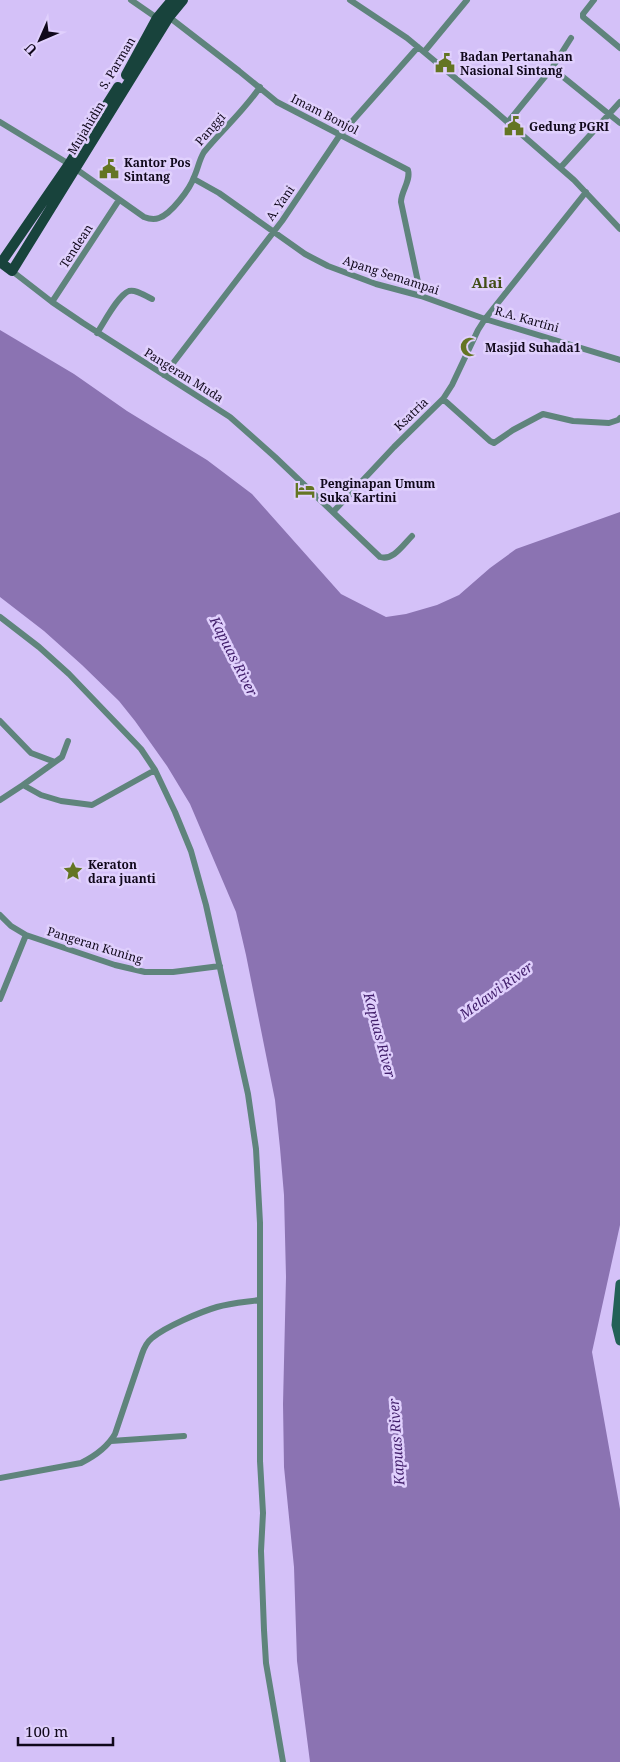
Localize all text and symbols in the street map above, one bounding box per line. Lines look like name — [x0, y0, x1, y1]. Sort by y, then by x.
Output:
north arrow — [15, 15, 65, 65]
street label: S. Parman — [95, 33, 139, 92]
text: U — [20, 39, 41, 60]
place label: Badan Pertanahan Nasional Sintang — [460, 48, 573, 79]
public building icon: Badan Pertanahan Nasional Sintang — [434, 52, 456, 74]
street label: Imam Bonjol — [288, 90, 362, 138]
street label: Mujahidin — [63, 98, 109, 158]
street label: Panggi — [191, 109, 229, 149]
public building icon: Gedung PGRI — [503, 115, 525, 137]
place label: Gedung PGRI — [529, 118, 609, 135]
place label: Kantor Pos Sintang — [124, 154, 191, 185]
public building icon: Kantor Pos Sintang — [98, 158, 120, 180]
street label: A. Yani — [262, 182, 298, 224]
street label: Tendean — [55, 221, 97, 271]
street label: Apang Semampai — [341, 251, 441, 299]
district label: Alai — [472, 272, 503, 292]
street label: R.A. Kartini — [493, 302, 561, 336]
mosque icon: Masjid Suhada1 — [459, 336, 481, 358]
place label: Masjid Suhada1 — [485, 339, 581, 356]
street label: Pangeran Muda — [141, 344, 227, 406]
street label: Ksatria — [390, 393, 432, 434]
place label: Penginapan Umum Suka Kartini — [320, 475, 436, 506]
hotel icon: Penginapan Umum Suka Kartini — [294, 479, 316, 501]
water label: Kapuas River — [205, 612, 262, 700]
place label: Keraton dara juanti — [88, 856, 157, 887]
place icon: Keraton dara juanti — [62, 860, 84, 882]
street label: Pangeran Kuning — [45, 922, 145, 968]
water label: Melawi River — [455, 957, 537, 1024]
water label: Kapuas River — [359, 989, 401, 1080]
water label: Kapuas River — [383, 1397, 409, 1487]
scale bar — [18, 1714, 112, 1746]
text: 100 m — [25, 1721, 68, 1741]

